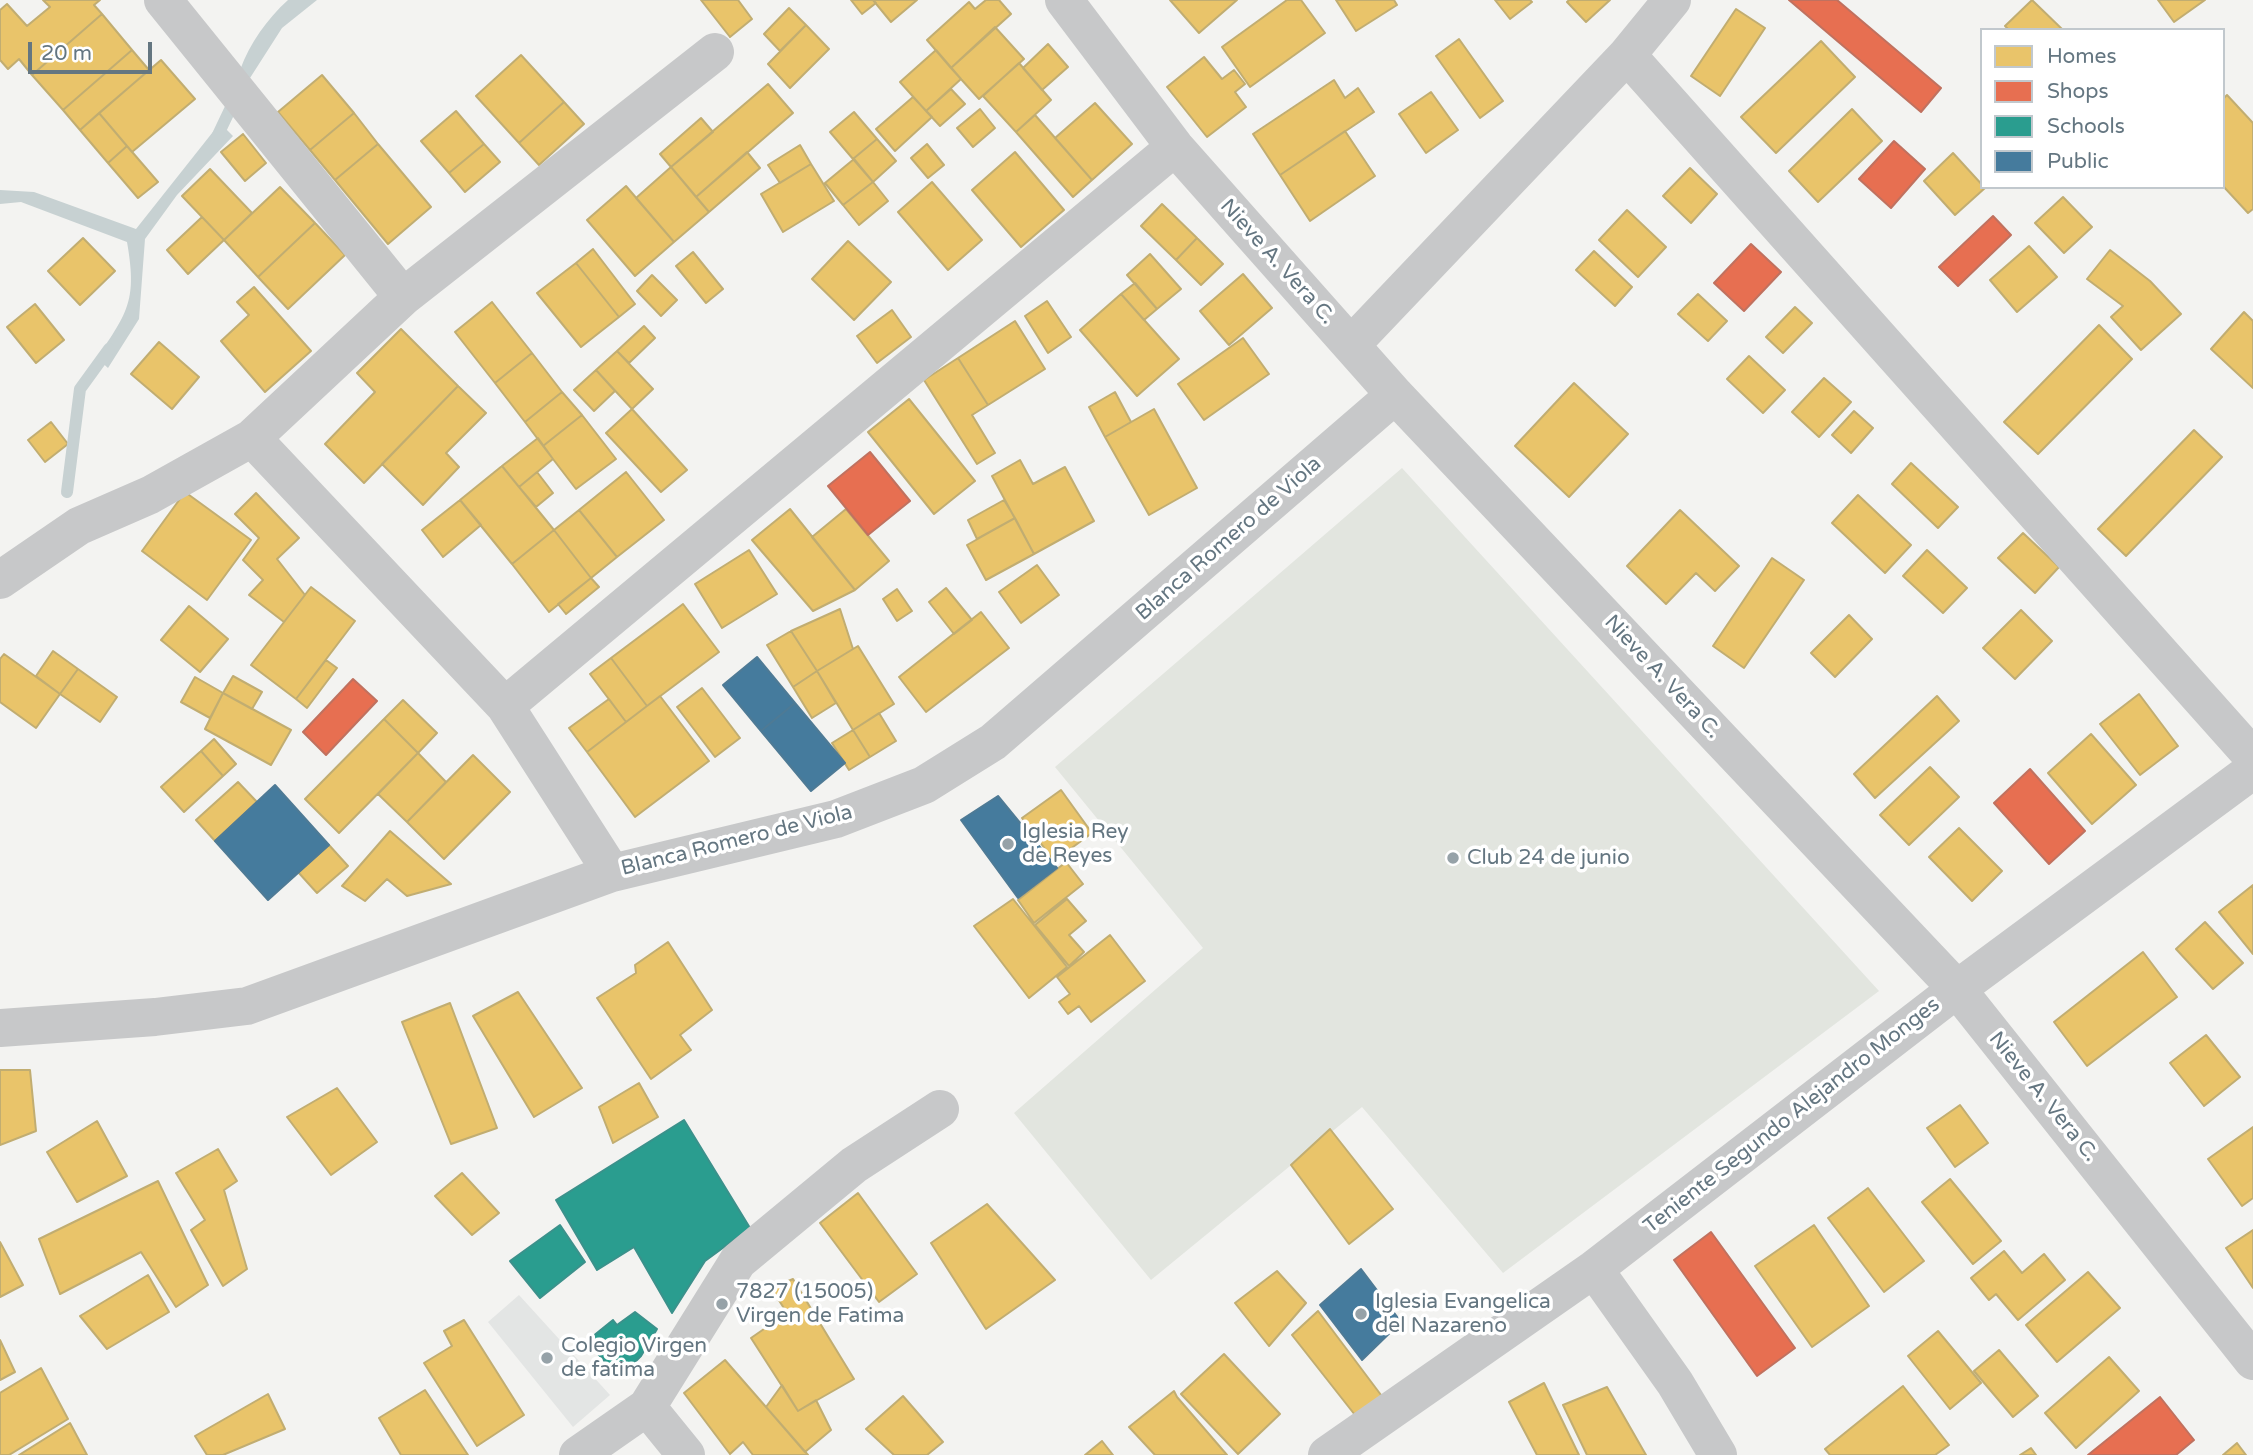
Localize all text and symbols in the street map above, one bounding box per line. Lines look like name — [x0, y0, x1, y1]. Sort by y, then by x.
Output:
scale bar — [32, 28, 156, 72]
legend — [1980, 28, 2225, 189]
text: 20 m — [41, 41, 92, 66]
text: Homes — [2047, 44, 2117, 69]
text: Shops — [2047, 79, 2109, 104]
text: Schools — [2047, 114, 2125, 139]
text: Public — [2047, 149, 2109, 174]
street label: Nieve A. Vera C. — [1214, 194, 1340, 330]
street label: Blanca Romero de Viola — [1131, 452, 1327, 626]
street label: Nieve A. Vera C. — [1598, 610, 1726, 744]
street label: Blanca Romero de Viola — [619, 800, 855, 882]
place label: Iglesia Rey de Reyes — [1022, 819, 1129, 869]
marker: Iglesia Rey de Reyes — [1000, 836, 1016, 852]
place label: Club 24 de junio — [1467, 845, 1630, 871]
marker: Club 24 de junio — [1445, 850, 1461, 866]
street label: Teniente Segundo Alejandro Monges — [1639, 993, 1945, 1239]
street label: Nieve A. Vera C. — [1983, 1027, 2103, 1167]
place label: 7827 (15005) Virgen de Fatima — [736, 1279, 904, 1329]
place label: Iglesia Evangelica del Nazareno — [1375, 1289, 1551, 1339]
marker: 7827 (15005) Virgen de Fatima — [714, 1296, 730, 1312]
marker: Iglesia Evangelica del Nazareno — [1353, 1306, 1369, 1322]
place label: Colegio Virgen de fatima — [561, 1333, 707, 1383]
marker: Colegio Virgen de fatima — [539, 1350, 555, 1366]

